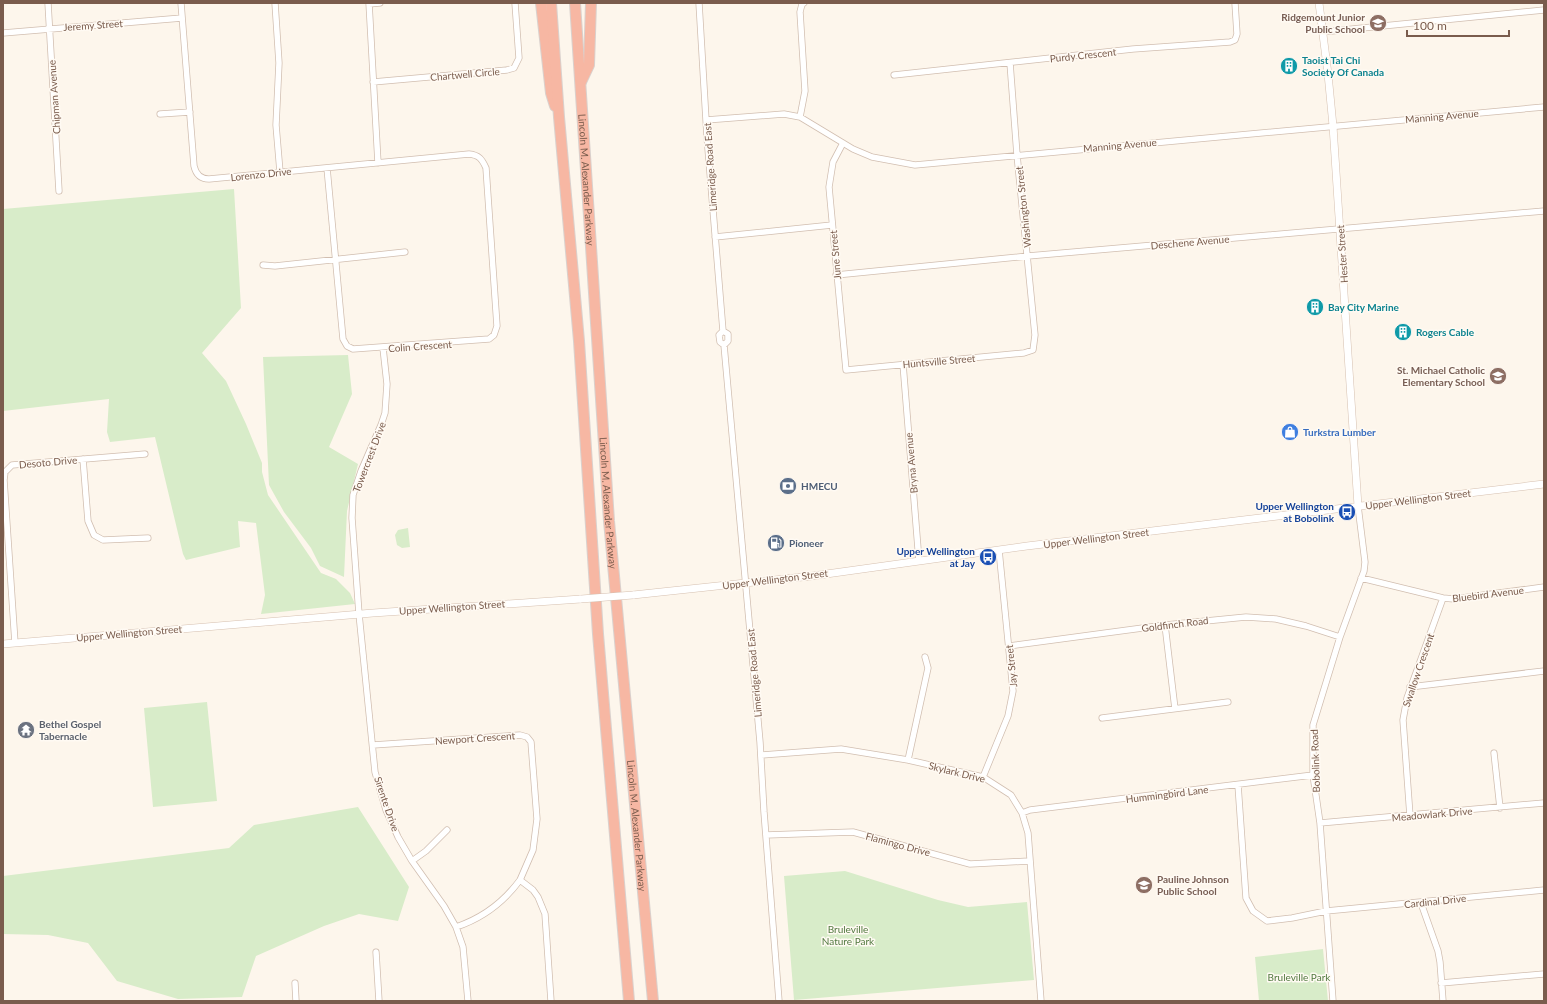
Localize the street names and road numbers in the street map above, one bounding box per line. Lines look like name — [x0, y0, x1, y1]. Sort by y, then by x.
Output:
street label: Jeremy Street — [63, 17, 124, 33]
street label: Purdy Crescent — [1049, 45, 1117, 64]
street label: Chipman Avenue — [45, 59, 63, 135]
street label: Chartwell Circle — [430, 65, 500, 83]
street label: Manning Avenue — [1405, 107, 1479, 125]
street label: Lincoln M. Alexander Parkway — [576, 113, 597, 247]
street label: Limeridge Road East — [701, 122, 719, 212]
street label: Manning Avenue — [1083, 136, 1157, 154]
street label: Lorenzo Drive — [230, 165, 292, 183]
street label: Washington Street — [1013, 165, 1033, 248]
street label: Hester Street — [1334, 224, 1350, 283]
street label: June Street — [827, 229, 843, 280]
street label: Deschene Avenue — [1150, 233, 1230, 251]
street label: Colin Crescent — [388, 338, 453, 354]
street label: Huntsville Street — [902, 352, 976, 370]
street label: Towercrest Drive — [350, 420, 388, 494]
street label: Bryna Avenue — [902, 432, 920, 494]
street label: Lincoln M. Alexander Parkway — [597, 437, 619, 570]
street label: Desoto Drive — [18, 453, 78, 471]
street label: Upper Wellington Street — [1365, 487, 1472, 511]
street label: Upper Wellington Street — [1043, 526, 1150, 550]
street label: Upper Wellington Street — [722, 567, 829, 591]
street label: Bluebird Avenue — [1452, 584, 1524, 604]
street label: Upper Wellington Street — [399, 597, 506, 617]
street label: Goldfinch Road — [1141, 614, 1209, 634]
street label: Upper Wellington Street — [76, 622, 183, 644]
street label: Limeridge Road East — [744, 628, 764, 718]
street label: Swallow Crescent — [1400, 631, 1436, 709]
street label: Jay Street — [1003, 644, 1019, 688]
street label: Newport Crescent — [434, 729, 516, 747]
street label: Bobolink Road — [1308, 729, 1322, 793]
street label: Lincoln M. Alexander Parkway — [625, 759, 649, 893]
street label: Skylark Drive — [927, 759, 987, 785]
street label: Sirente Drive — [372, 775, 402, 833]
street label: Hummingbird Lane — [1125, 783, 1209, 805]
street label: Meadowlark Drive — [1391, 804, 1473, 824]
street label: Flamingo Drive — [864, 830, 932, 858]
street label: Cardinal Drive — [1403, 892, 1467, 910]

